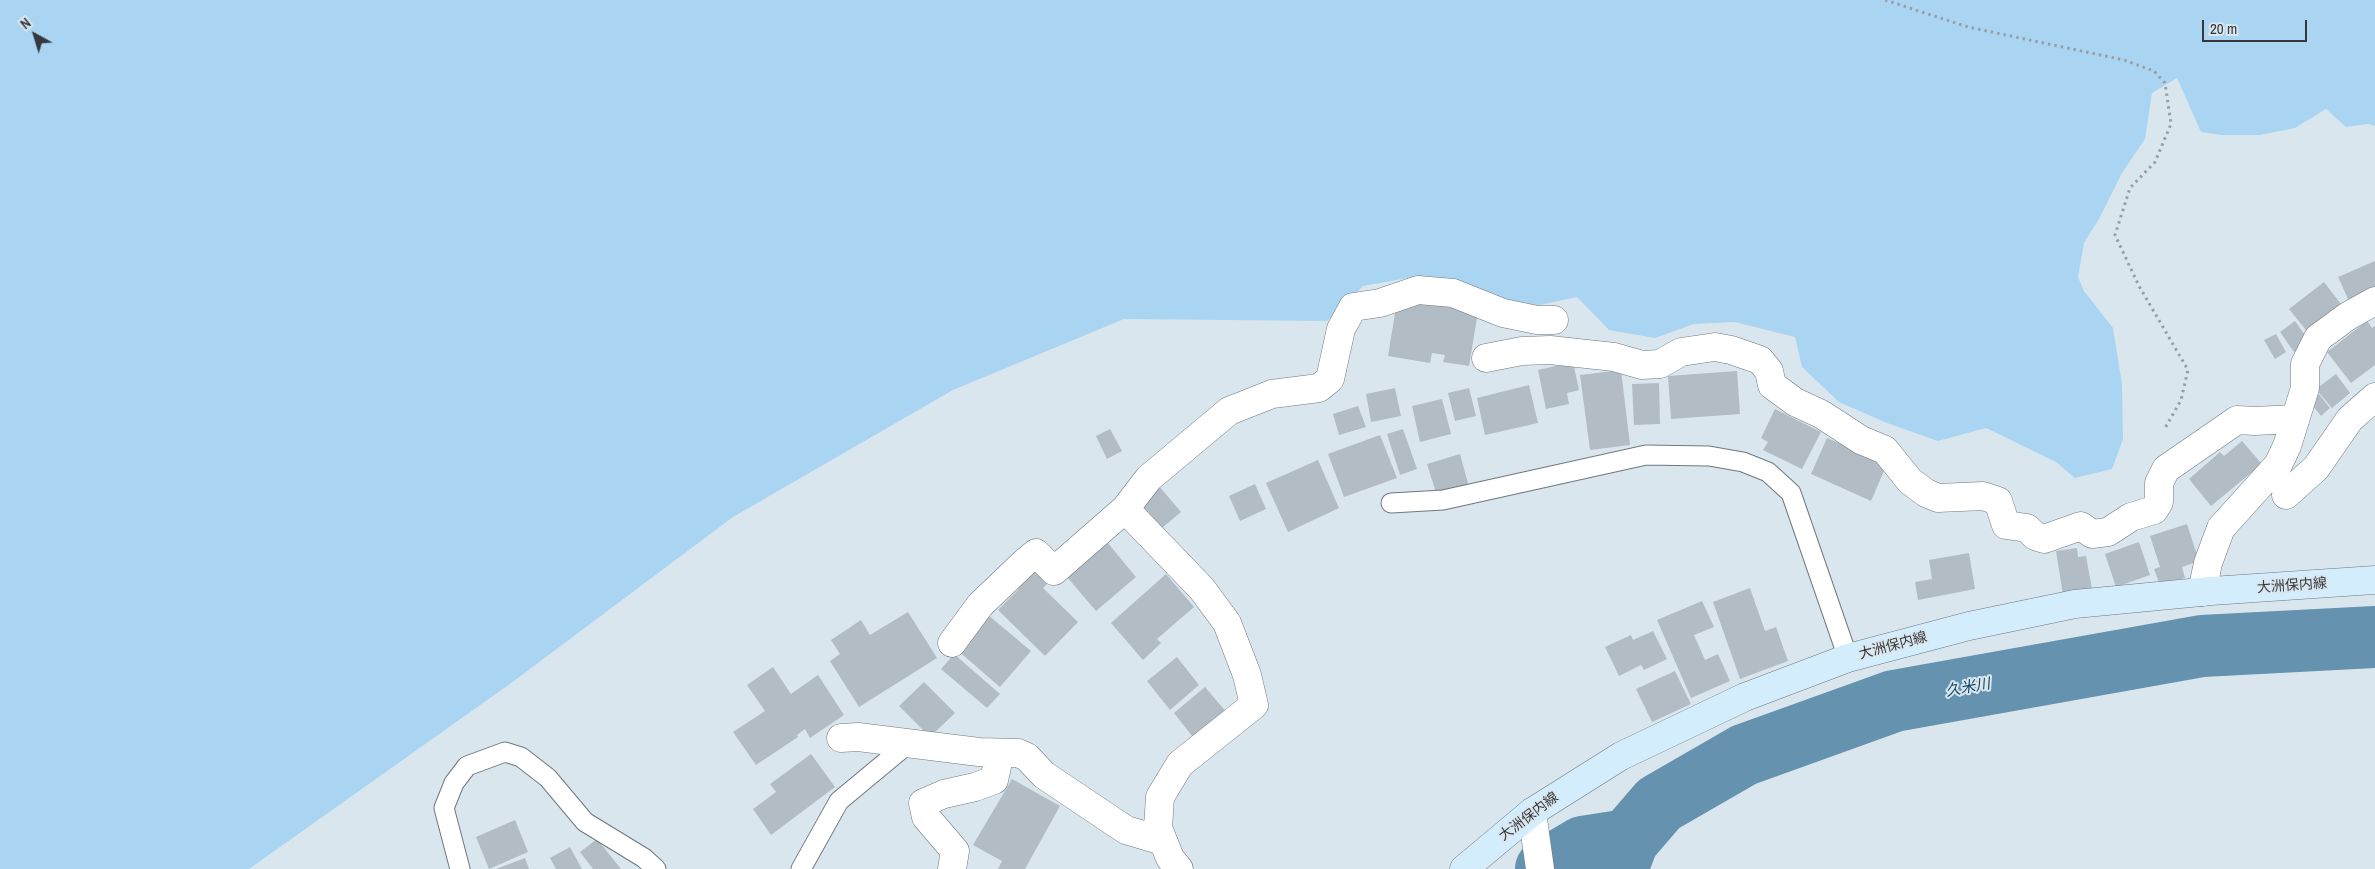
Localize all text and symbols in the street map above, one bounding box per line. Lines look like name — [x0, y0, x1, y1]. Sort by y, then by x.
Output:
north arrow — [10, 10, 60, 60]
scale bar — [2205, 10, 2310, 42]
text: N — [17, 14, 34, 33]
text: 20 m — [2210, 18, 2237, 39]
street label: 大洲保内線 — [2256, 575, 2328, 597]
street label: 大洲保内線 — [1857, 629, 1929, 663]
water label: 久米川 — [1944, 675, 1992, 701]
street label: 大洲保内線 — [1496, 789, 1562, 845]

